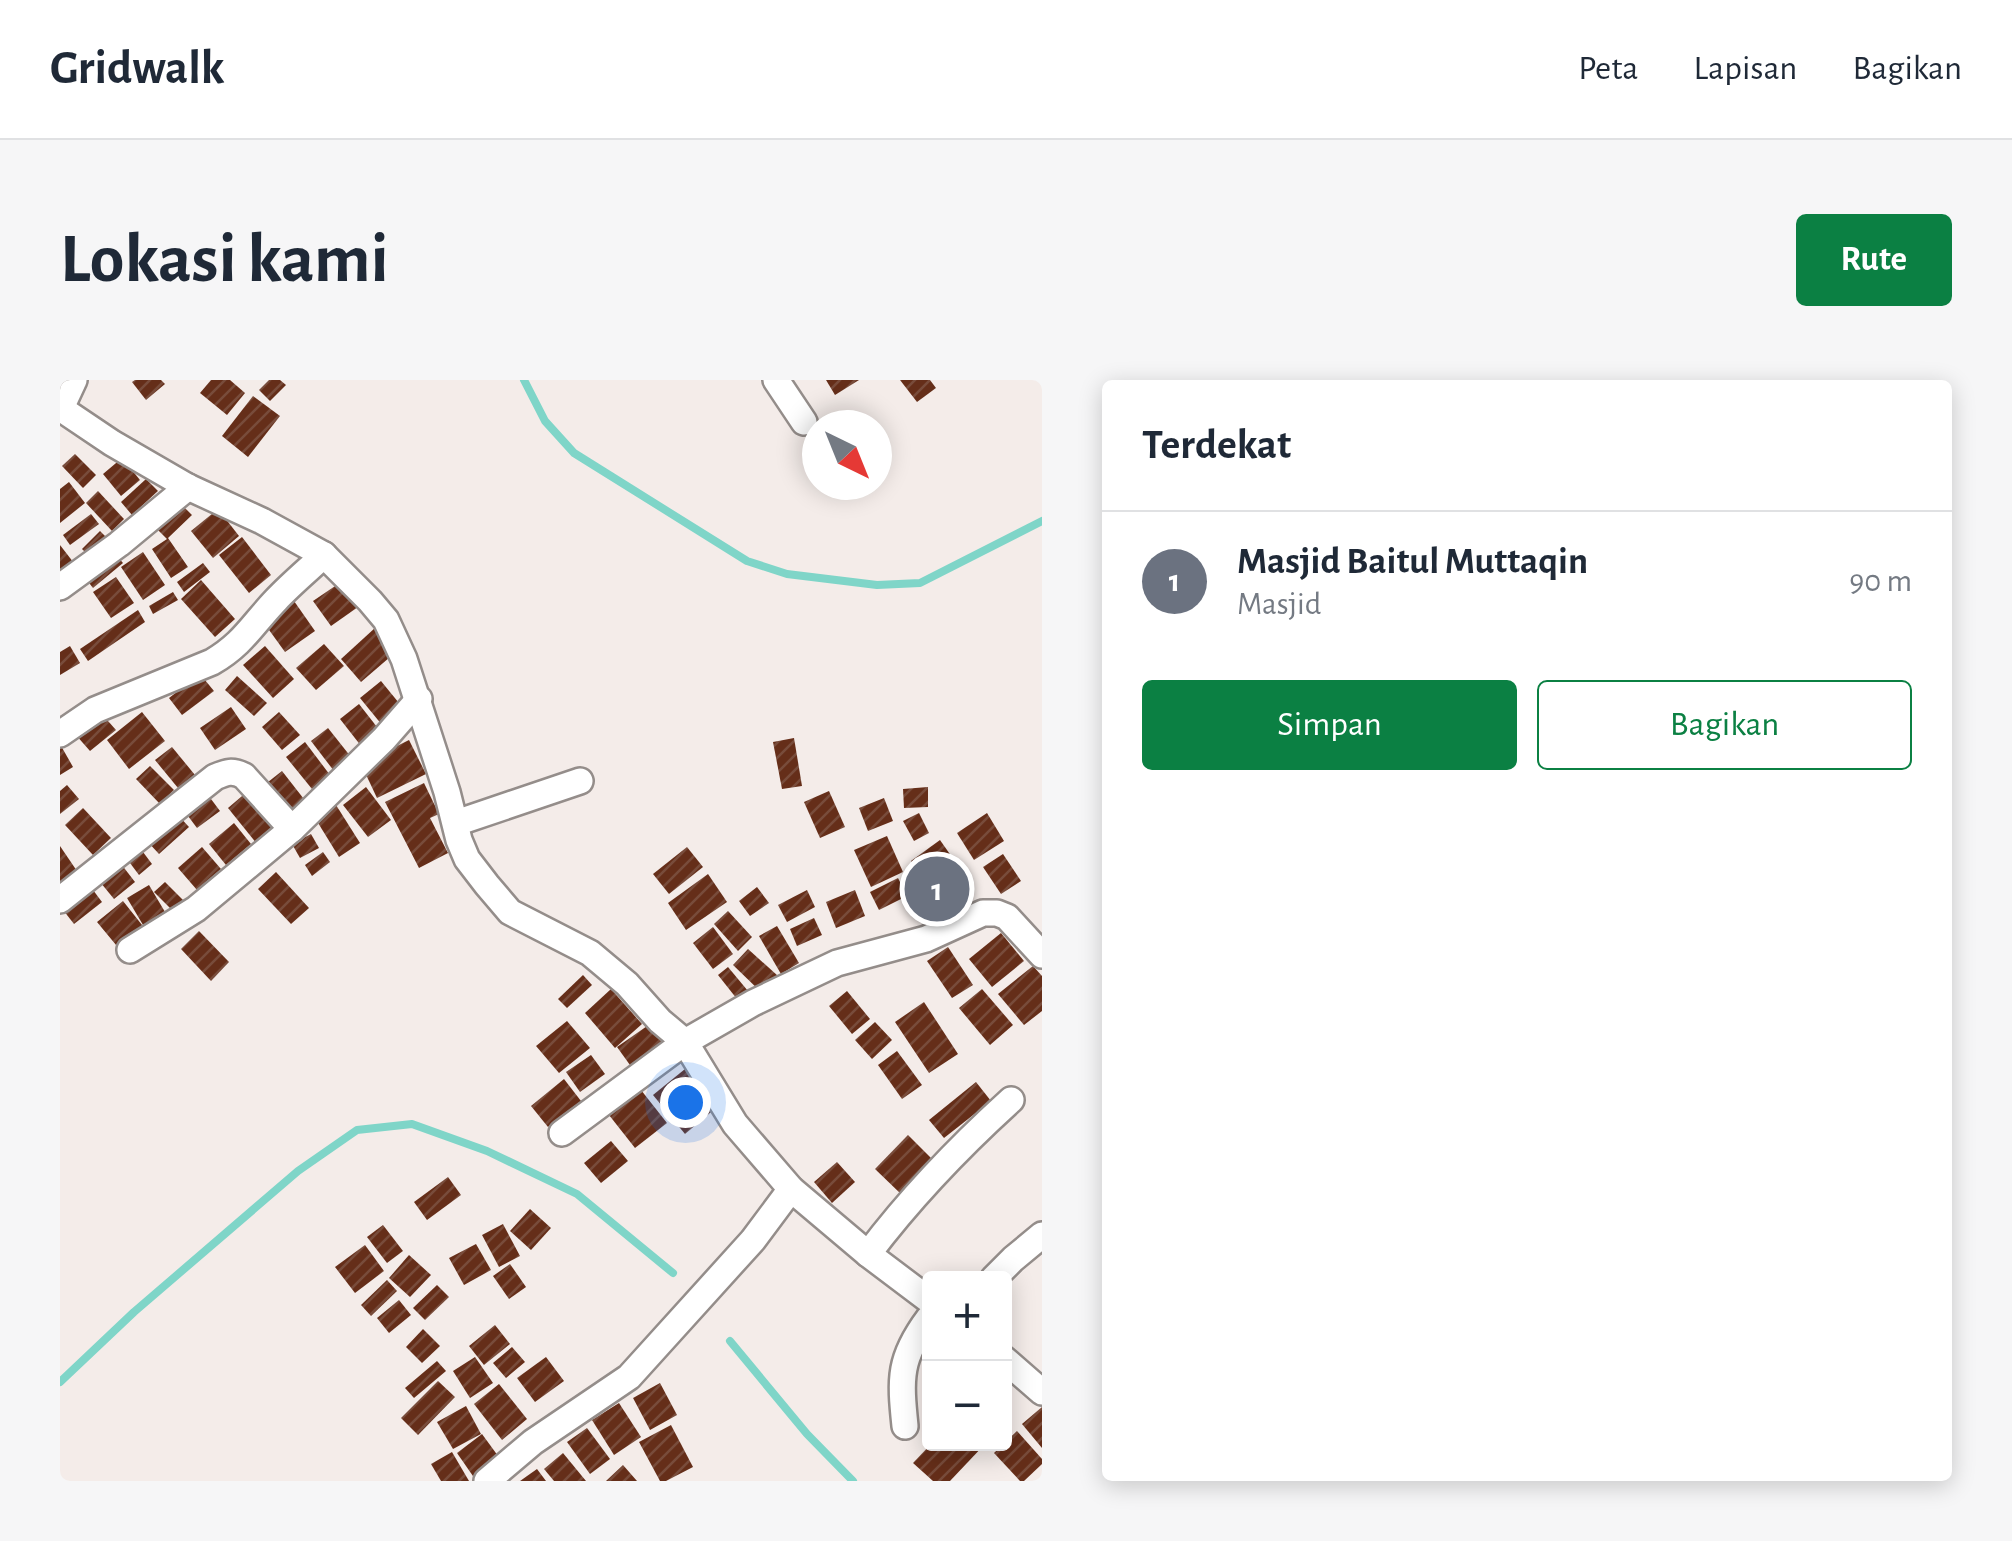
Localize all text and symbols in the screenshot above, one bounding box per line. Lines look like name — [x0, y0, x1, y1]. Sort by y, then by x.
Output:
text: Gridwalk — [50, 45, 225, 93]
text: Peta — [1578, 51, 1639, 86]
text: Lapisan — [1694, 51, 1797, 86]
text: Bagikan — [1852, 51, 1962, 86]
button: Rute — [1796, 214, 1952, 306]
text: Lokasi kami — [60, 225, 389, 295]
north arrow — [802, 410, 892, 500]
text: Terdekat — [1142, 424, 1291, 466]
text: Masjid Baitul Muttaqin — [1237, 543, 1588, 581]
text: 1 — [1169, 565, 1180, 597]
text: 90 m — [1849, 565, 1912, 597]
text: Masjid — [1237, 588, 1321, 620]
button: Simpan — [1142, 680, 1517, 770]
button: Bagikan — [1537, 680, 1912, 770]
pin: 1 — [904, 852, 970, 926]
your location — [660, 1077, 711, 1128]
map controls — [922, 1271, 1012, 1451]
button: + — [922, 1271, 1012, 1361]
button: − — [922, 1361, 1012, 1451]

